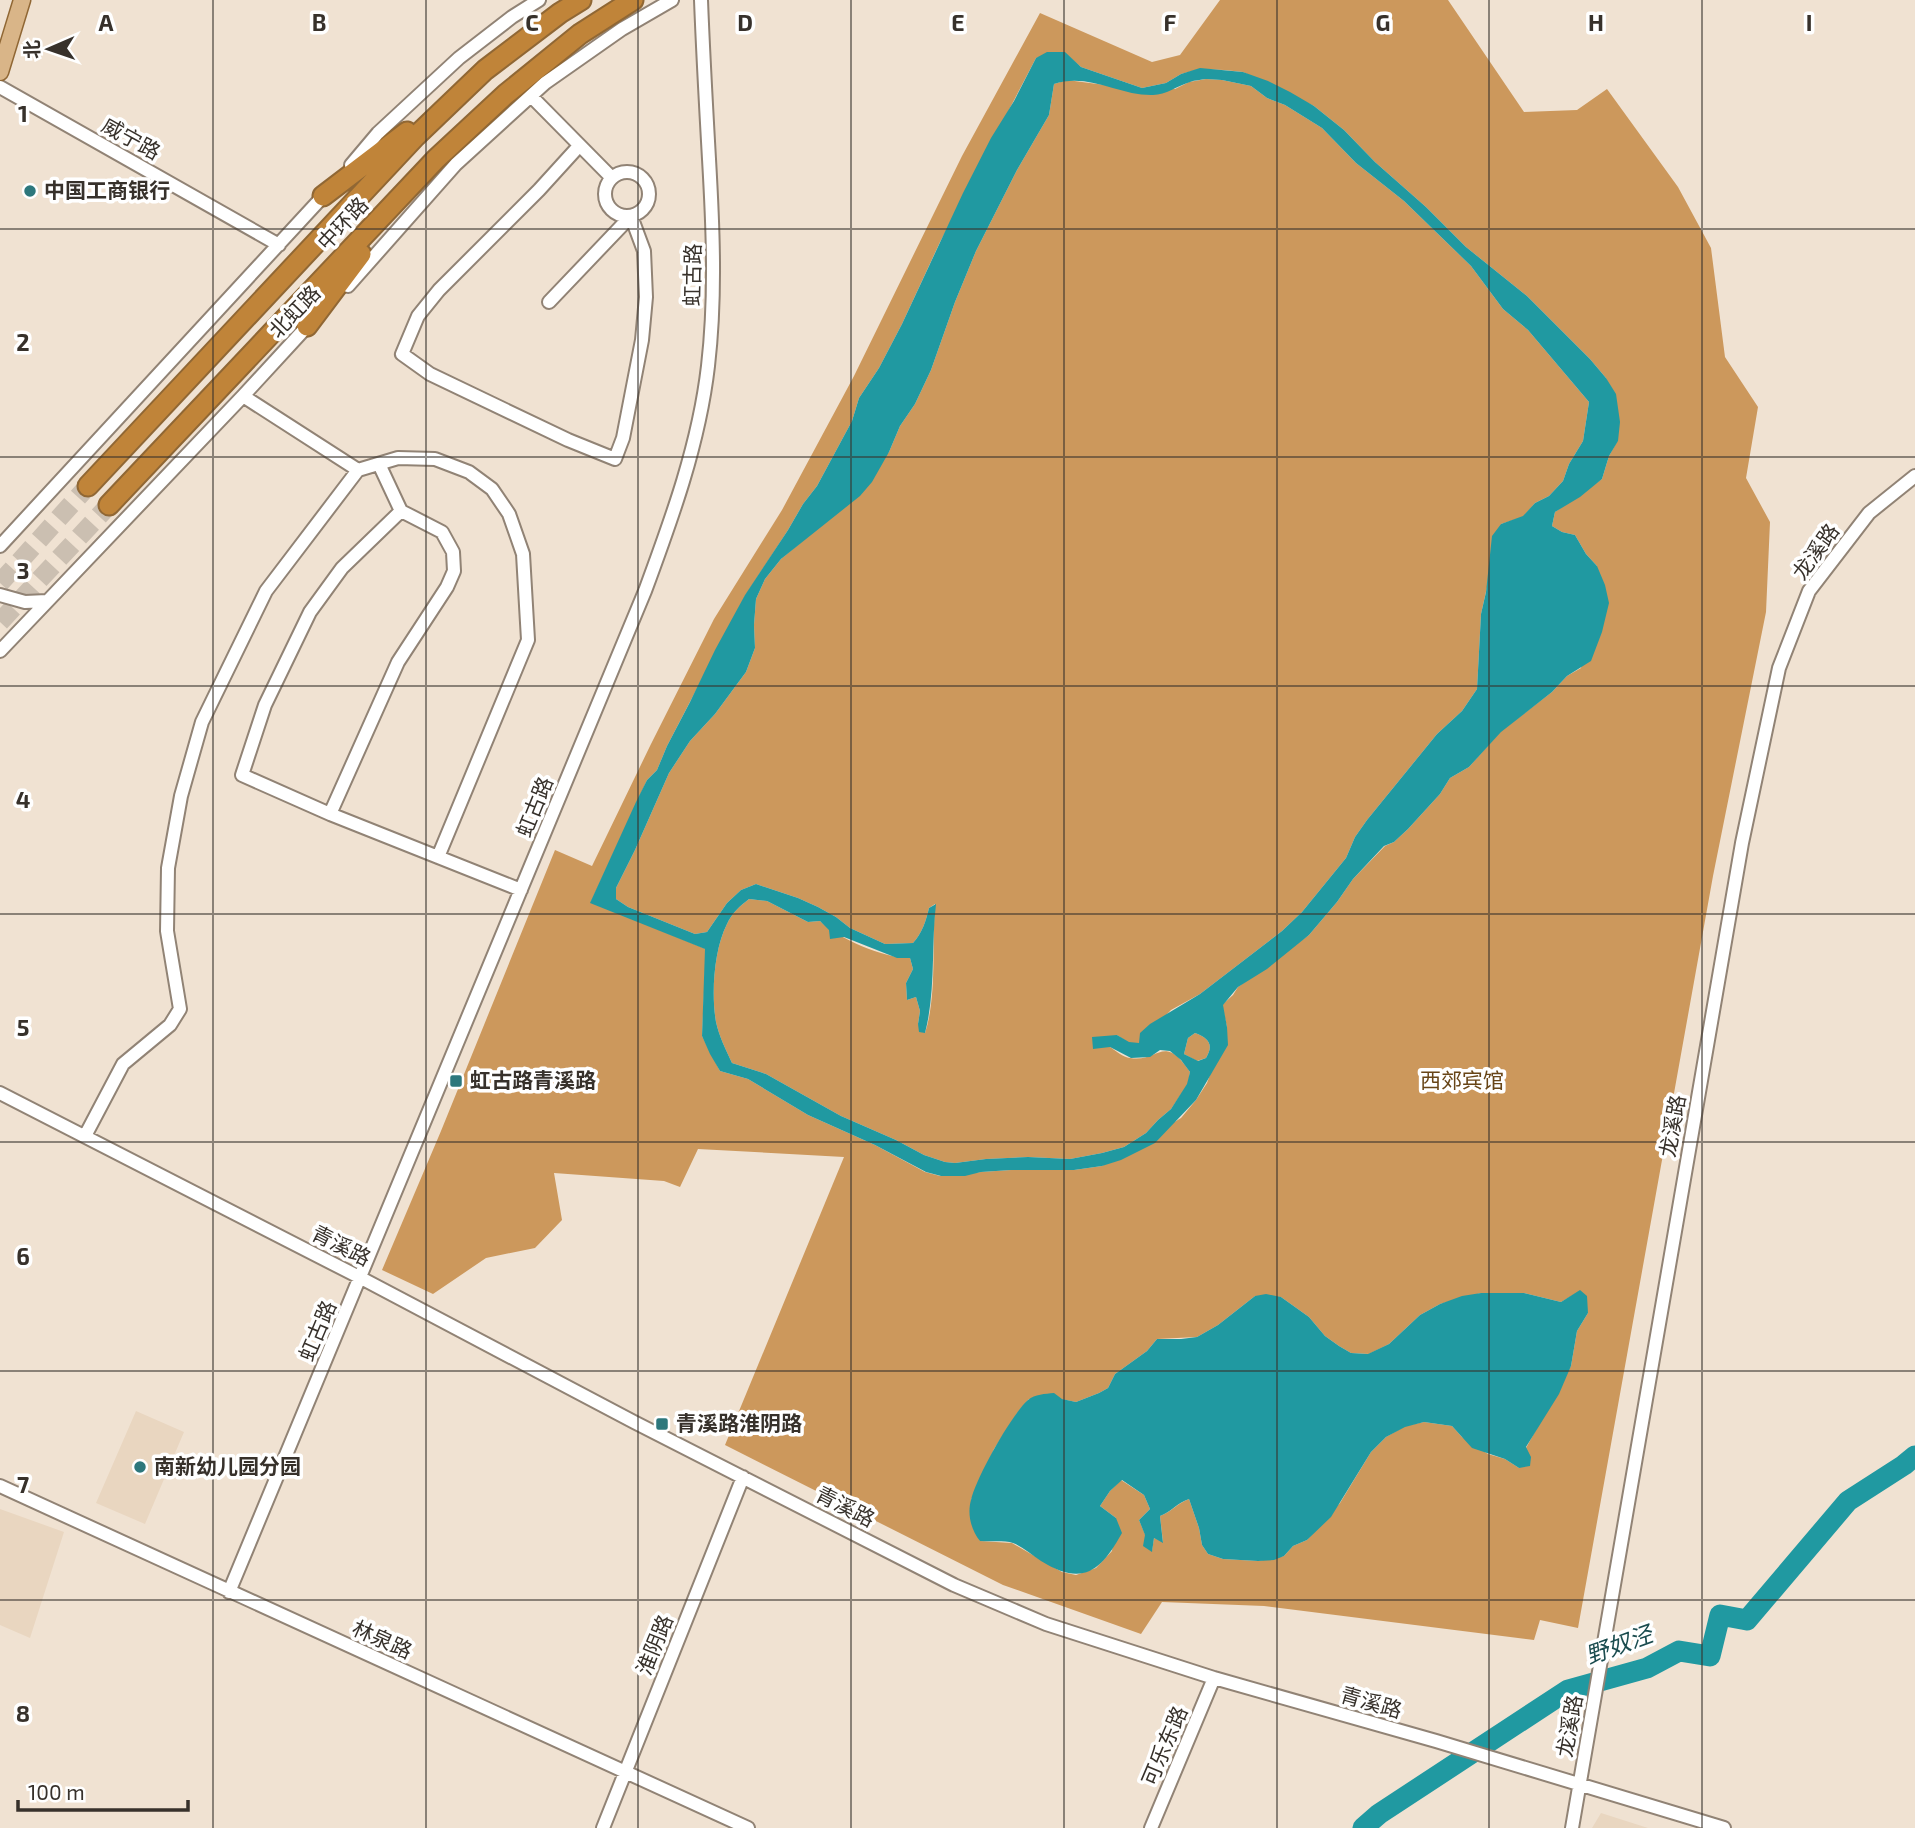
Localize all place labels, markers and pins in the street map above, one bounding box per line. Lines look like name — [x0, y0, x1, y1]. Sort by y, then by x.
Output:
place label: 中国工商银行 — [44, 177, 170, 202]
marker: 中国工商银行 — [22, 183, 38, 199]
place label: 虹古路青溪路 — [470, 1067, 596, 1092]
marker: 虹古路青溪路 — [448, 1073, 464, 1089]
place label: 青溪路淮阴路 — [676, 1410, 802, 1435]
marker: 青溪路淮阴路 — [654, 1416, 670, 1432]
place label: 南新幼儿园分园 — [154, 1453, 301, 1478]
marker: 南新幼儿园分园 — [132, 1459, 148, 1475]

